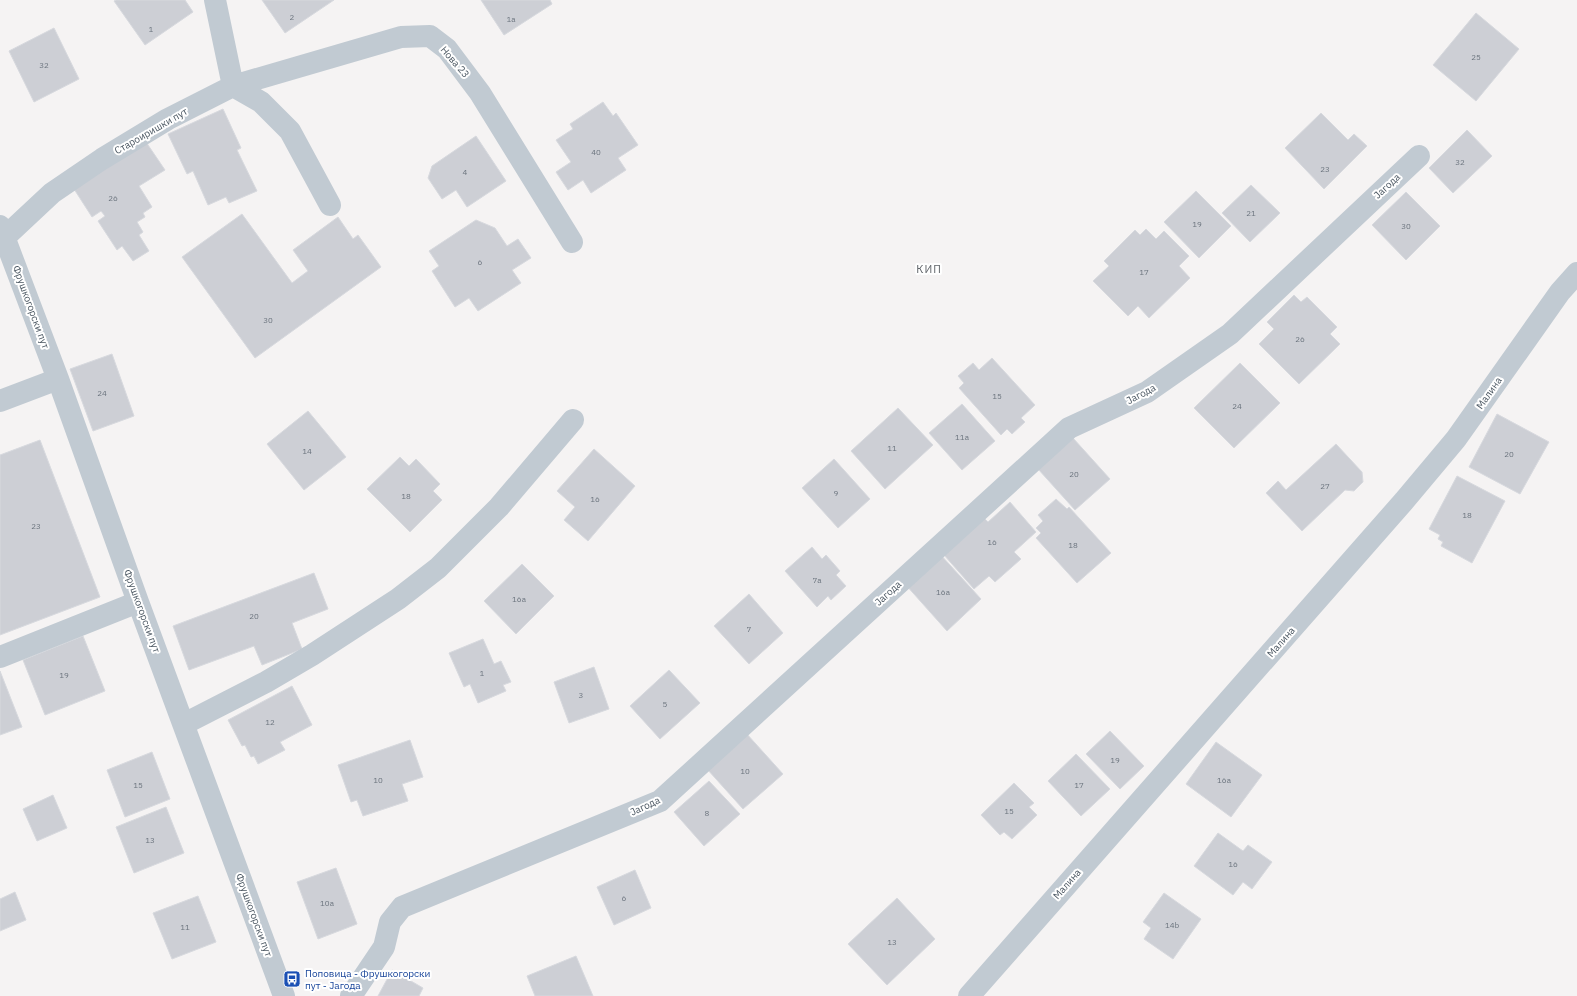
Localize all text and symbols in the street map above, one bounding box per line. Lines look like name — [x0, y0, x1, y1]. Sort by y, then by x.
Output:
house number: 2 — [290, 12, 295, 22]
house number: 1a — [506, 14, 516, 24]
house number: 1 — [149, 24, 154, 34]
street label: Нова 23 — [438, 43, 472, 81]
house number: 25 — [1471, 52, 1481, 62]
house number: 32 — [39, 60, 49, 70]
street label: Староиришки пут — [112, 105, 190, 157]
house number: 40 — [591, 147, 601, 157]
house number: 32 — [1455, 157, 1465, 167]
house number: 23 — [1320, 164, 1330, 174]
house number: 4 — [463, 167, 468, 177]
street label: Јагода — [1371, 170, 1403, 201]
house number: 26 — [108, 193, 118, 203]
house number: 21 — [1246, 208, 1256, 218]
house number: 19 — [1192, 219, 1202, 229]
house number: 30 — [1401, 221, 1411, 231]
house number: 6 — [478, 257, 483, 267]
district label: КИП — [916, 262, 942, 276]
street label: Фрушкогорски пут — [10, 263, 52, 351]
house number: 17 — [1139, 267, 1149, 277]
house number: 30 — [263, 315, 273, 325]
house number: 26 — [1295, 334, 1305, 344]
street label: Малина — [1473, 374, 1505, 412]
street label: Јагода — [1124, 381, 1159, 407]
house number: 24 — [97, 388, 107, 398]
house number: 15 — [992, 391, 1002, 401]
house number: 24 — [1232, 401, 1242, 411]
house number: 11a — [955, 432, 970, 442]
house number: 11 — [887, 443, 897, 453]
house number: 14 — [302, 446, 312, 456]
house number: 20 — [1504, 449, 1514, 459]
house number: 20 — [1069, 469, 1079, 479]
house number: 27 — [1320, 481, 1330, 491]
house number: 9 — [834, 488, 839, 498]
house number: 18 — [401, 491, 411, 501]
house number: 16 — [590, 494, 600, 504]
house number: 18 — [1462, 510, 1472, 520]
house number: 23 — [31, 521, 41, 531]
house number: 16 — [987, 537, 997, 547]
house number: 18 — [1068, 540, 1078, 550]
street label: Фрушкогорски пут — [121, 567, 163, 655]
house number: 7a — [812, 575, 822, 585]
street label: Јагода — [872, 577, 905, 608]
house number: 16a — [936, 587, 951, 597]
house number: 16a — [512, 594, 527, 604]
house number: 20 — [249, 611, 259, 621]
house number: 7 — [747, 624, 752, 634]
street label: Малина — [1264, 624, 1298, 660]
house number: 1 — [480, 668, 485, 678]
house number: 19 — [59, 670, 69, 680]
house number: 3 — [579, 690, 584, 700]
house number: 5 — [663, 699, 668, 709]
house number: 12 — [265, 717, 275, 727]
house number: 19 — [1110, 755, 1120, 765]
house number: 10 — [740, 766, 750, 776]
house number: 10 — [373, 775, 383, 785]
house number: 16a — [1217, 775, 1232, 785]
house number: 15 — [133, 780, 143, 790]
house number: 17 — [1074, 780, 1084, 790]
street label: Јагода — [628, 793, 663, 819]
house number: 15 — [1004, 806, 1014, 816]
house number: 8 — [705, 808, 710, 818]
house number: 13 — [145, 835, 155, 845]
house number: 16 — [1228, 859, 1238, 869]
street label: Малина — [1050, 866, 1084, 902]
street label: Фрушкогорски пут — [233, 871, 275, 959]
house number: 6 — [622, 893, 627, 903]
house number: 10a — [320, 898, 335, 908]
house number: 14b — [1165, 920, 1179, 930]
house number: 11 — [180, 922, 190, 932]
house number: 13 — [887, 937, 897, 947]
place label: Поповица - Фрушкогорски пут - Јагода — [305, 967, 431, 992]
bus stop icon: Поповица - Фрушкогорски пут - Јагода — [282, 969, 302, 989]

